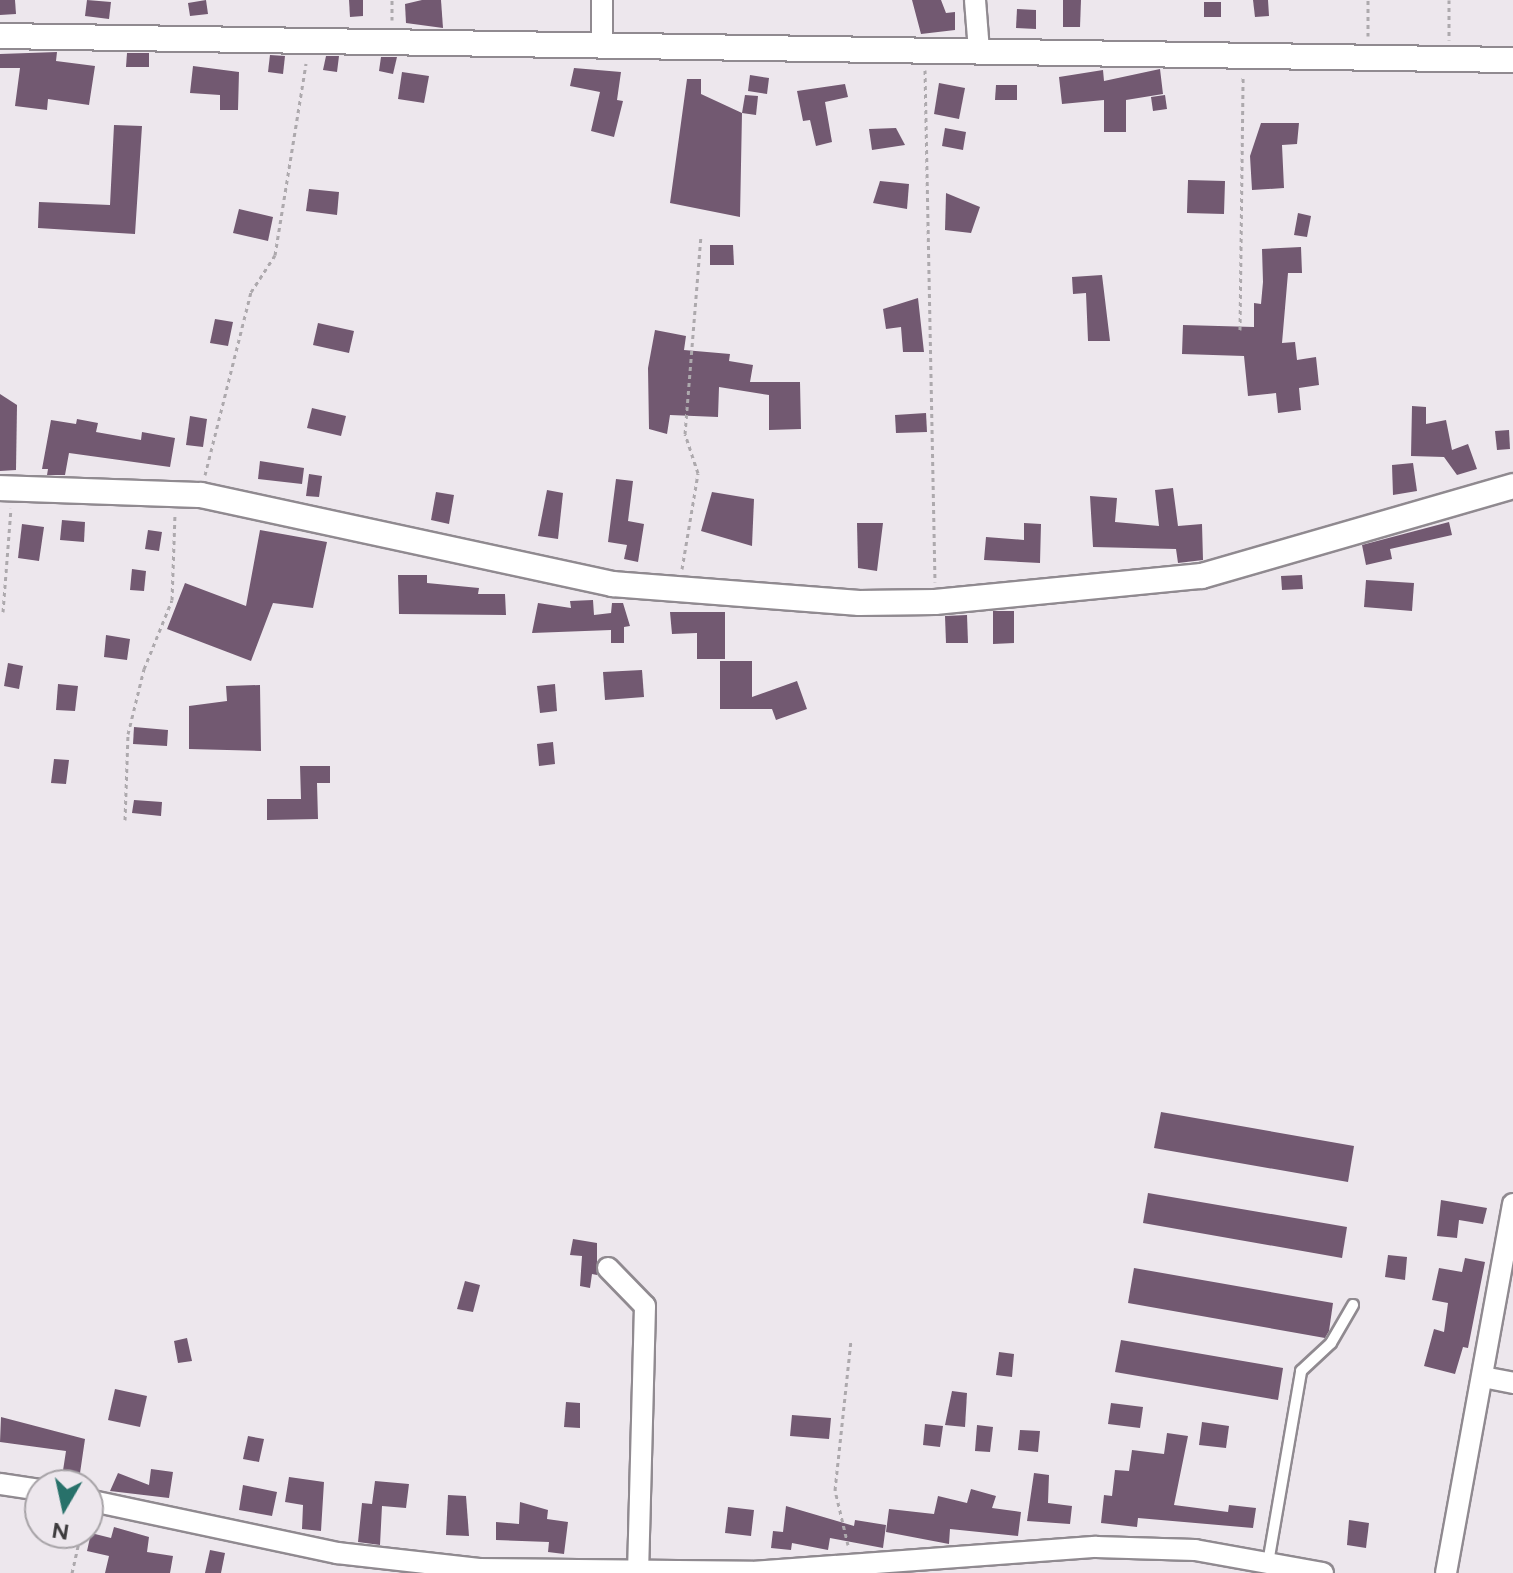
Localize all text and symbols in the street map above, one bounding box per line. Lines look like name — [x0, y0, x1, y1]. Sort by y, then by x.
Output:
north arrow — [24, 1469, 104, 1549]
text: N — [50, 1517, 71, 1546]

